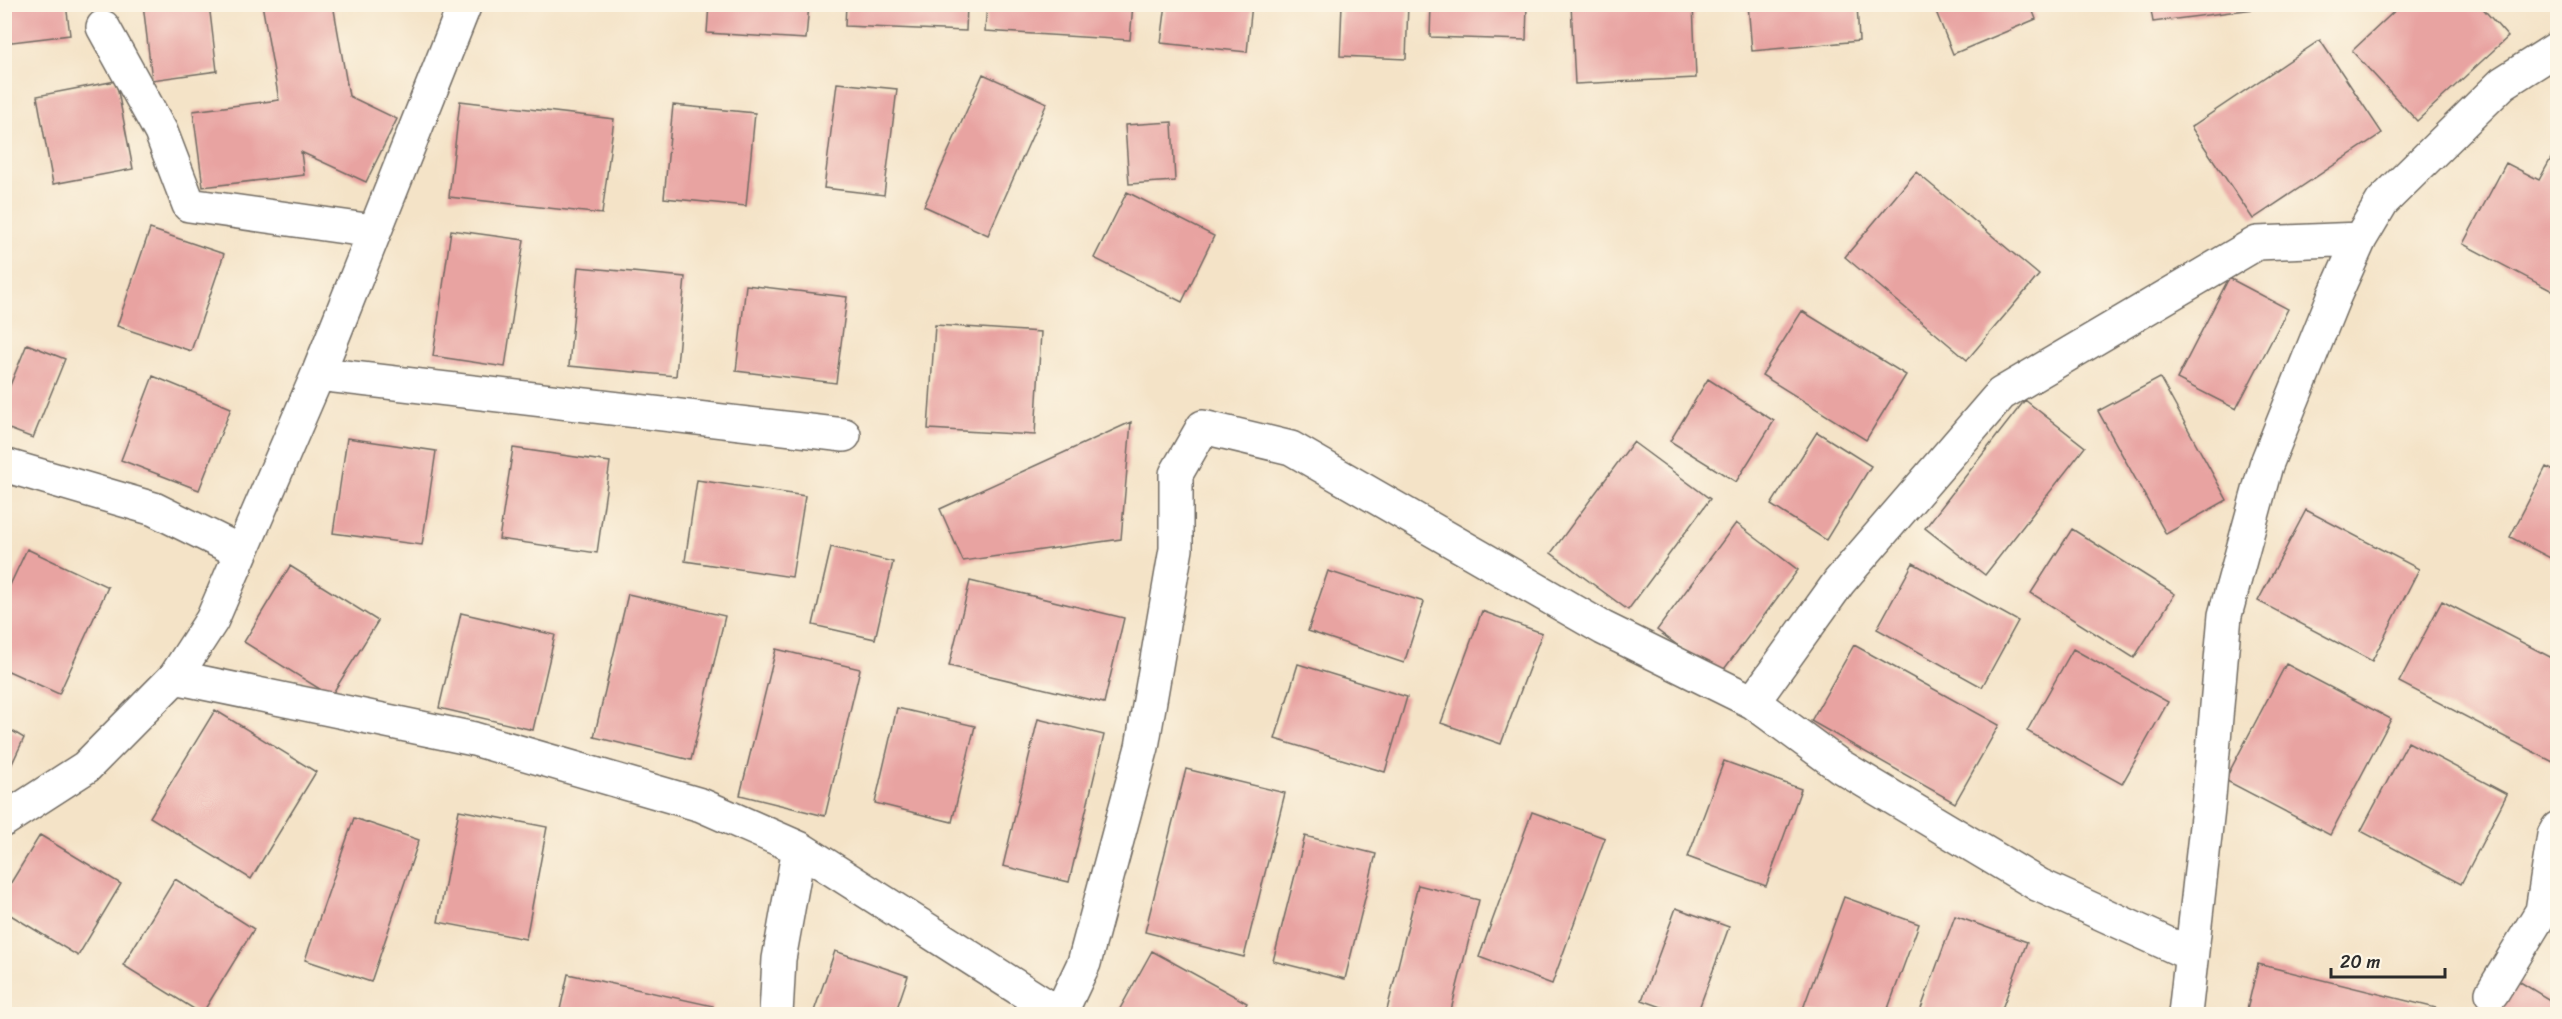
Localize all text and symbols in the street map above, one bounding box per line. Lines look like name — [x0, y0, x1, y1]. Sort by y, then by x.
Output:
scale bar — [2331, 941, 2445, 979]
text: 20 m — [2340, 946, 2380, 978]

